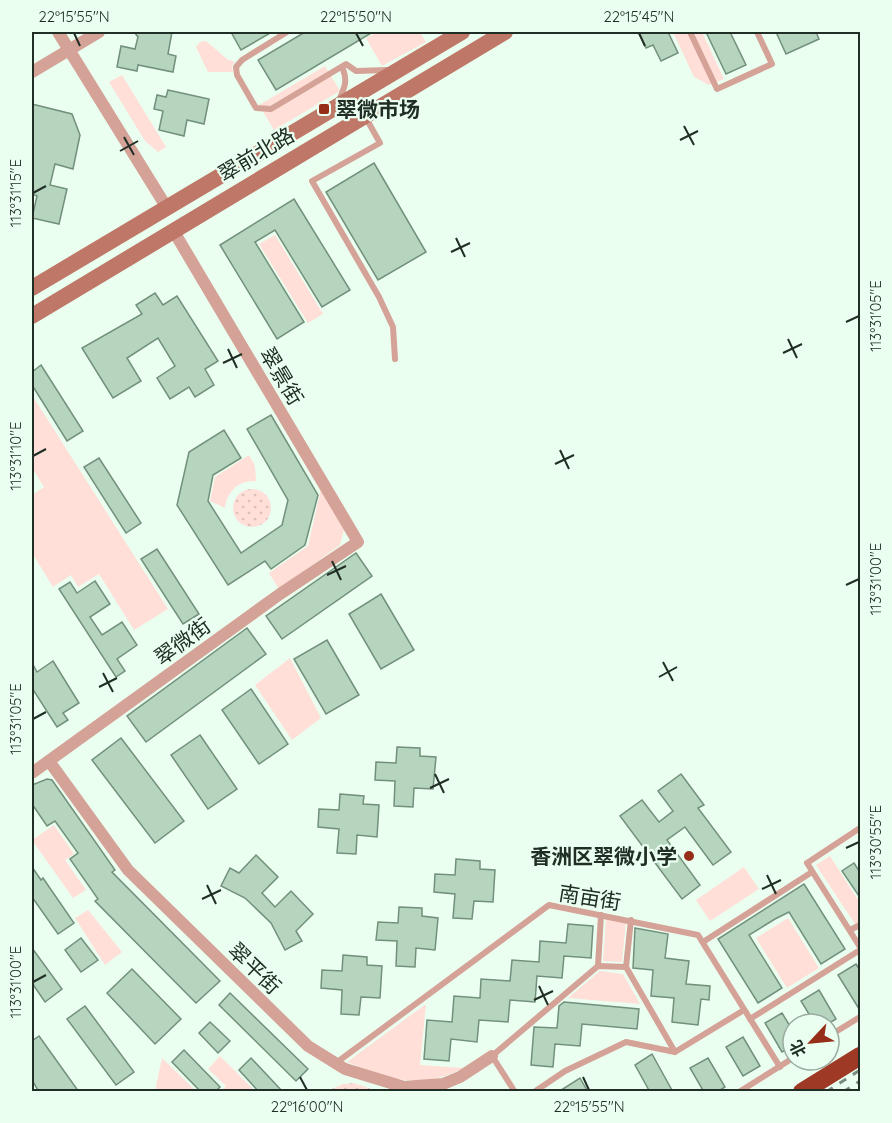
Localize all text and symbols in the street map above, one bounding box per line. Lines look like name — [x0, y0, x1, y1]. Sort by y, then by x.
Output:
text: 22°15'55"N — [38, 7, 110, 26]
text: 22°15'50"N — [320, 7, 392, 26]
text: 22°15'45"N — [603, 7, 675, 26]
place label: 翠微市场 — [336, 96, 420, 122]
marker: 翠微市场 — [317, 102, 331, 116]
street label: 翠前北路 — [213, 121, 299, 187]
text: 113°31'15"E — [6, 159, 25, 227]
text: 113°31'05"E — [866, 280, 885, 352]
street label: 翠景街 — [255, 342, 309, 410]
text: 113°31'10"E — [6, 422, 25, 491]
text: 113°31'00"E — [866, 543, 885, 615]
street label: 翠微街 — [149, 612, 215, 670]
text: 113°31'05"E — [6, 683, 25, 755]
text: 113°30'55"E — [866, 805, 885, 879]
place label: 香洲区翠微小学 — [530, 843, 677, 869]
marker: 香洲区翠微小学 — [682, 849, 696, 863]
street label: 南亩街 — [557, 879, 623, 915]
street label: 翠平街 — [223, 937, 287, 999]
text: 113°31'00"E — [6, 946, 25, 1018]
north arrow — [781, 1012, 841, 1072]
text: 北 — [785, 1037, 810, 1060]
text: 22°16'00"N — [271, 1097, 343, 1116]
text: 22°15'55"N — [553, 1097, 625, 1116]

